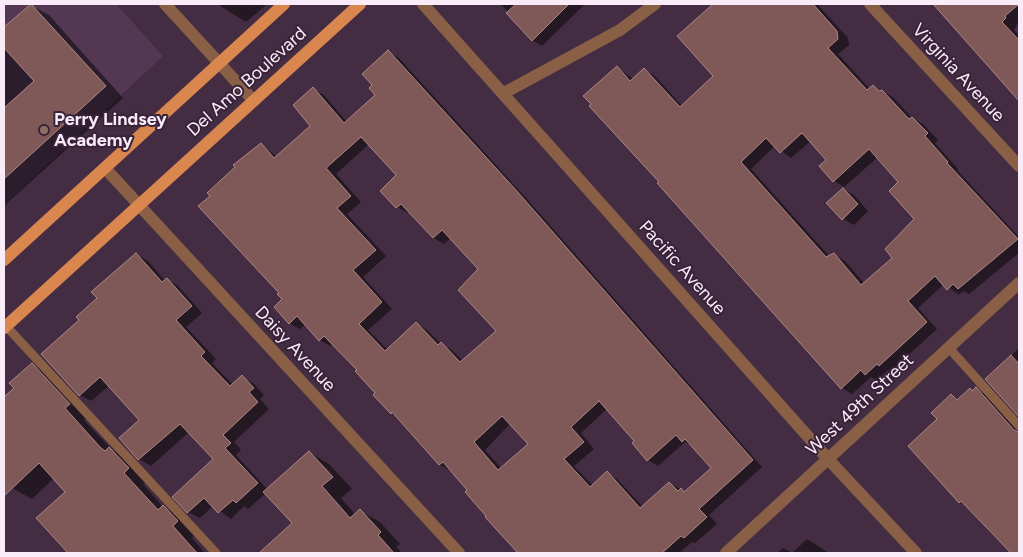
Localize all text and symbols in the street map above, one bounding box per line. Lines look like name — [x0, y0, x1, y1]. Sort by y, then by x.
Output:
street label: Virginia Avenue — [907, 19, 1009, 127]
street label: Del Amo Boulevard — [183, 23, 311, 141]
place label: Perry Lindsey Academy — [54, 109, 167, 152]
marker: Perry Lindsey Academy — [38, 124, 50, 136]
street label: Pacific Avenue — [634, 216, 730, 320]
street label: Daisy Avenue — [250, 302, 340, 396]
street label: West 49th Street — [802, 350, 918, 460]

